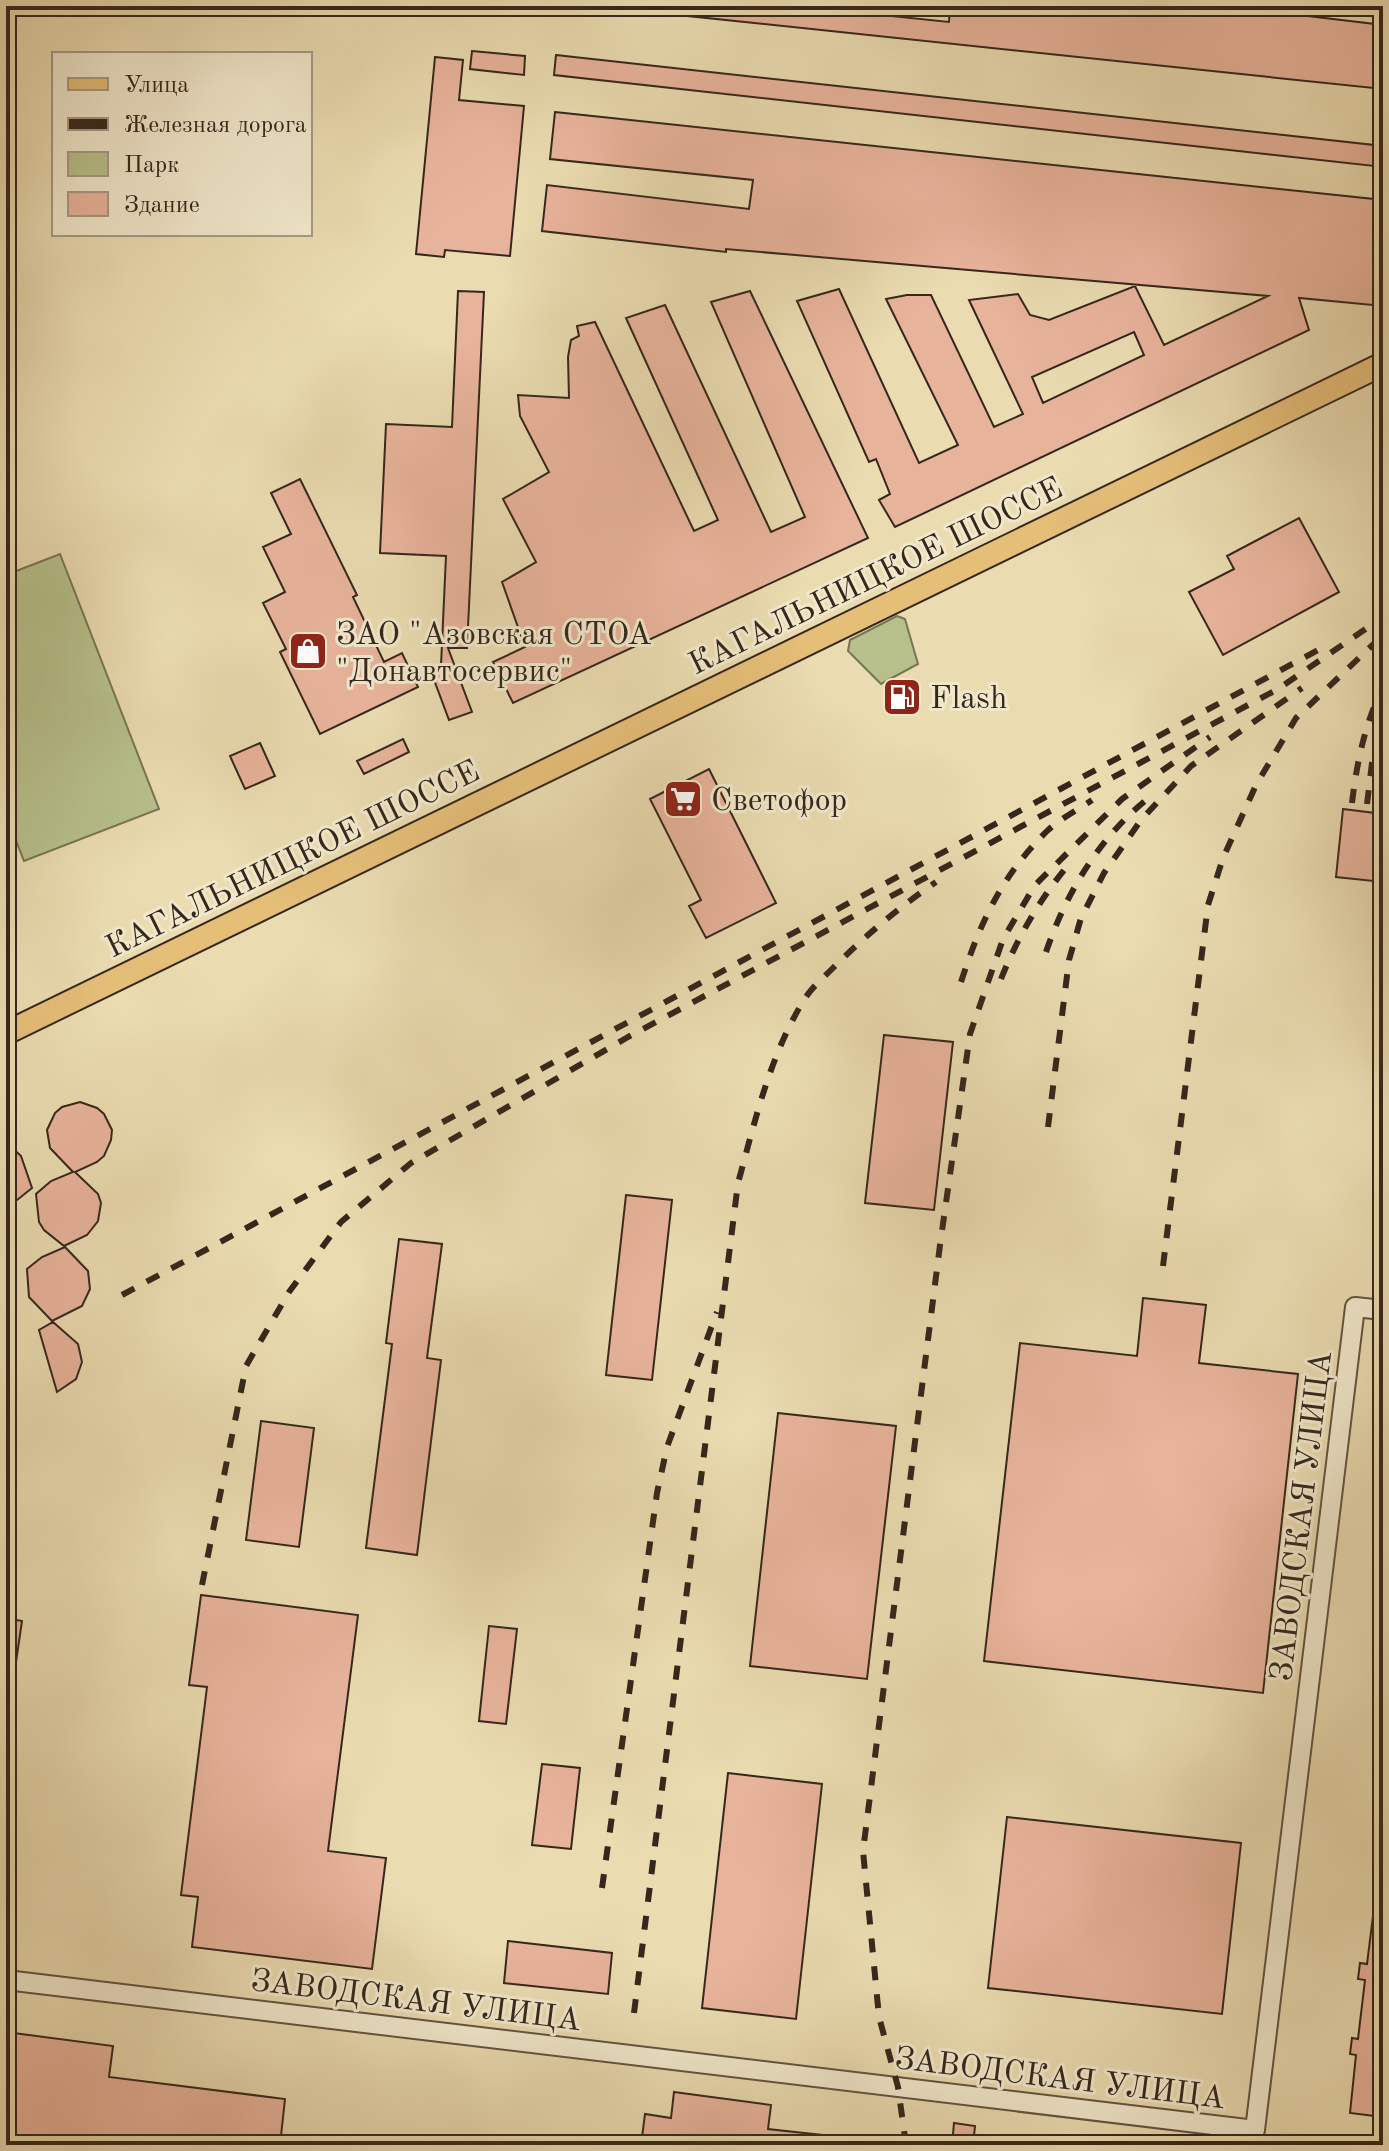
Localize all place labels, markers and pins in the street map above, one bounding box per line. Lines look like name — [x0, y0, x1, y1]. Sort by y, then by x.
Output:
place label: ЗАО "Азовская СТОА "Донавтосервис" — [336, 620, 652, 689]
shop icon: ЗАО "Азовская СТОА "Донавтосервис" — [287, 630, 329, 672]
fuel station icon: Flash — [881, 676, 923, 718]
place label: Flash — [930, 684, 1007, 716]
supermarket icon: Светофор — [662, 778, 704, 820]
place label: Светофор — [711, 786, 847, 818]

